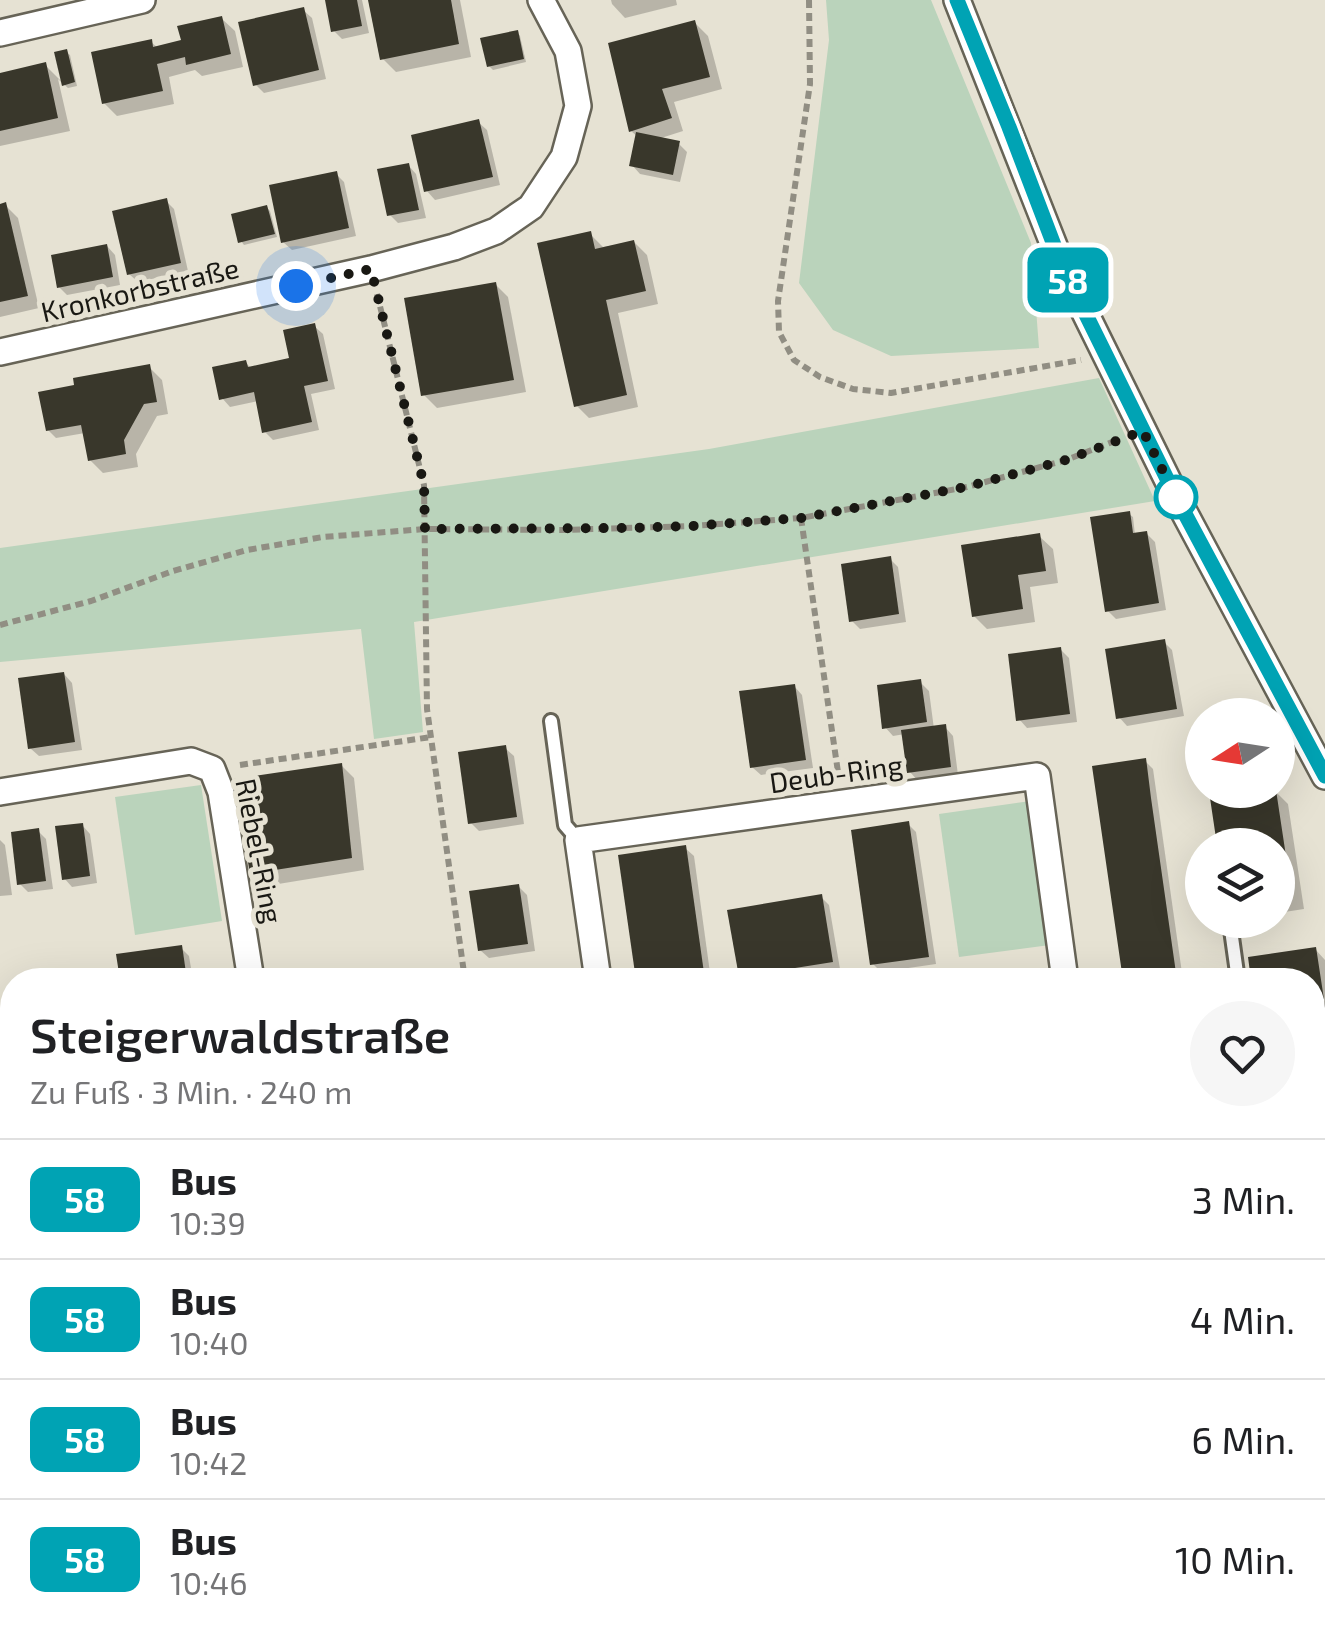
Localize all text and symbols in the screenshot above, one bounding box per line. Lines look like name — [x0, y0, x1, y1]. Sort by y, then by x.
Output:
line badge: 58 — [1023, 248, 1113, 312]
street label: Kronkorbstraße — [38, 250, 242, 328]
text: 58 — [1047, 259, 1089, 301]
your location — [271, 261, 321, 311]
unlabelled marker — [1155, 476, 1197, 518]
north arrow — [1185, 698, 1295, 808]
map controls — [1185, 698, 1295, 938]
street label: Deub-Ring — [767, 747, 905, 799]
street label: Riebel-Ring — [229, 776, 291, 926]
button: layers — [1185, 828, 1295, 938]
button: heart — [1190, 1001, 1295, 1106]
text: Steigerwaldstraße — [30, 1005, 450, 1063]
text: Zu Fuß · 3 Min. · 240 m — [30, 1072, 352, 1110]
text: Bus — [170, 1157, 237, 1203]
text: 3 Min. — [1192, 1176, 1295, 1222]
text: 58 — [64, 1178, 106, 1220]
text: 10:39 — [170, 1203, 246, 1241]
text: Bus — [170, 1277, 237, 1323]
text: 4 Min. — [1190, 1296, 1295, 1342]
text: 58 — [64, 1298, 106, 1340]
text: 10:40 — [170, 1323, 249, 1361]
text: Bus — [170, 1397, 237, 1443]
text: 6 Min. — [1191, 1416, 1295, 1462]
text: 58 — [64, 1418, 106, 1460]
text: 10:42 — [170, 1443, 247, 1481]
text: Bus — [170, 1517, 237, 1563]
text: 10 Min. — [1175, 1536, 1295, 1582]
text: 58 — [64, 1538, 106, 1580]
text: 10:46 — [170, 1563, 248, 1601]

